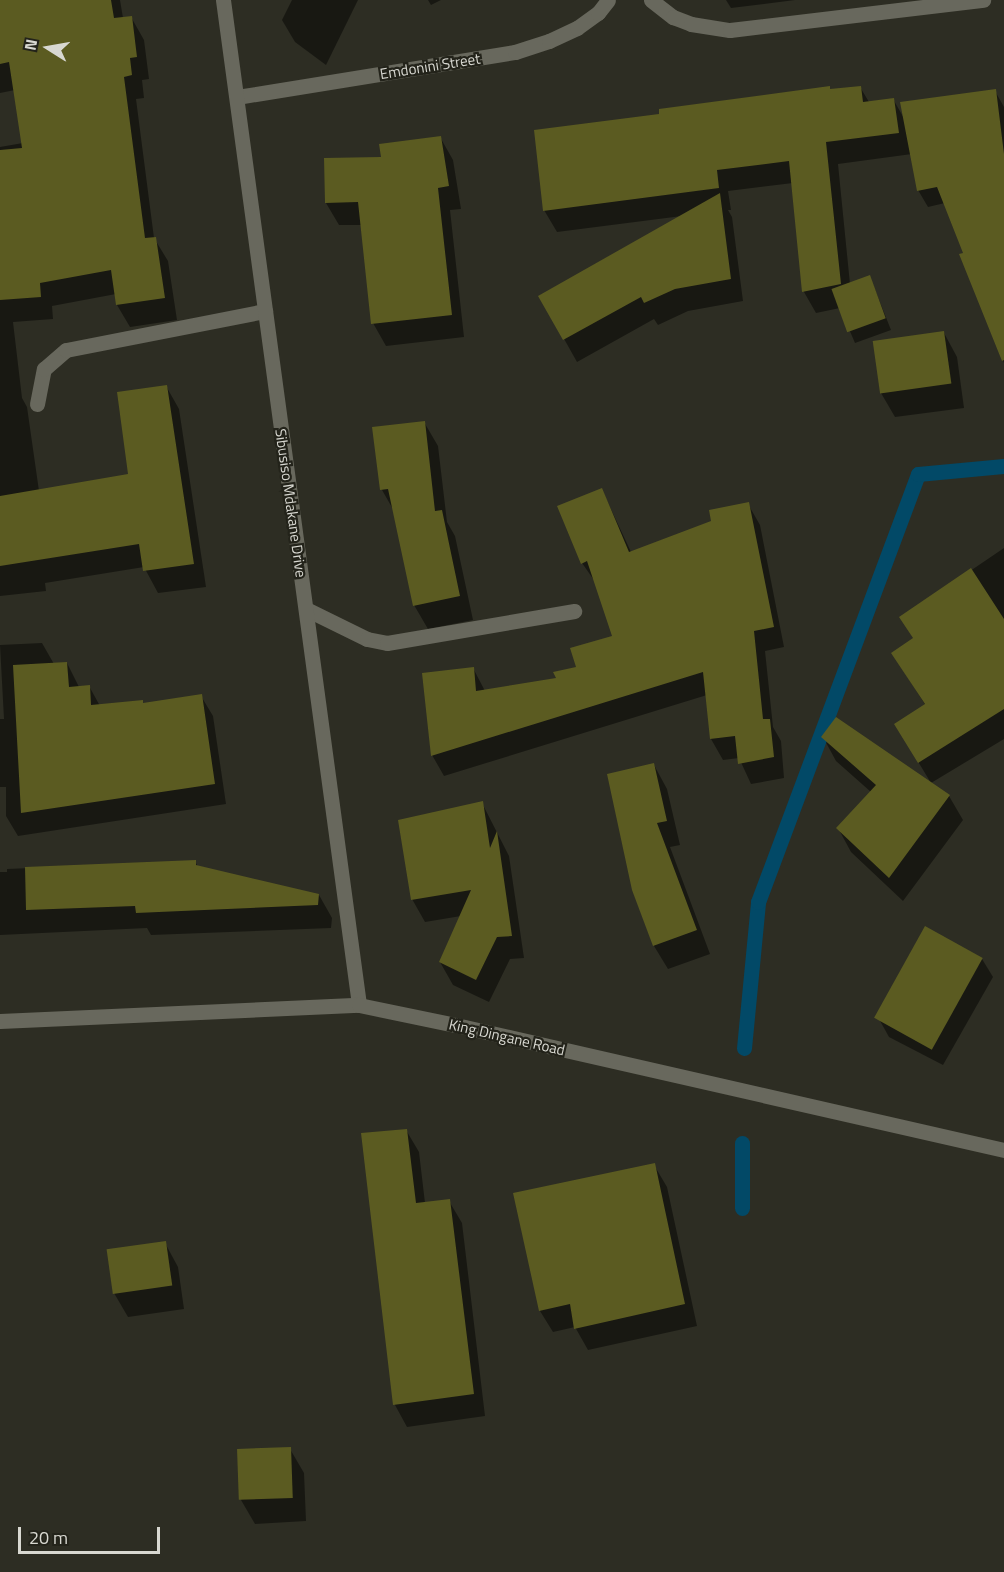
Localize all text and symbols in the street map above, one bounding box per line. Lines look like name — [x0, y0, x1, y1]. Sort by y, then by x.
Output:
north arrow — [18, 18, 78, 78]
text: N — [17, 37, 43, 52]
street label: Emdonini Street — [379, 49, 481, 83]
street label: Sibusiso Mdakane Drive — [272, 427, 310, 579]
street label: King Dingane Road — [447, 1015, 567, 1059]
scale bar — [21, 1515, 164, 1553]
text: 20 m — [29, 1524, 68, 1551]

